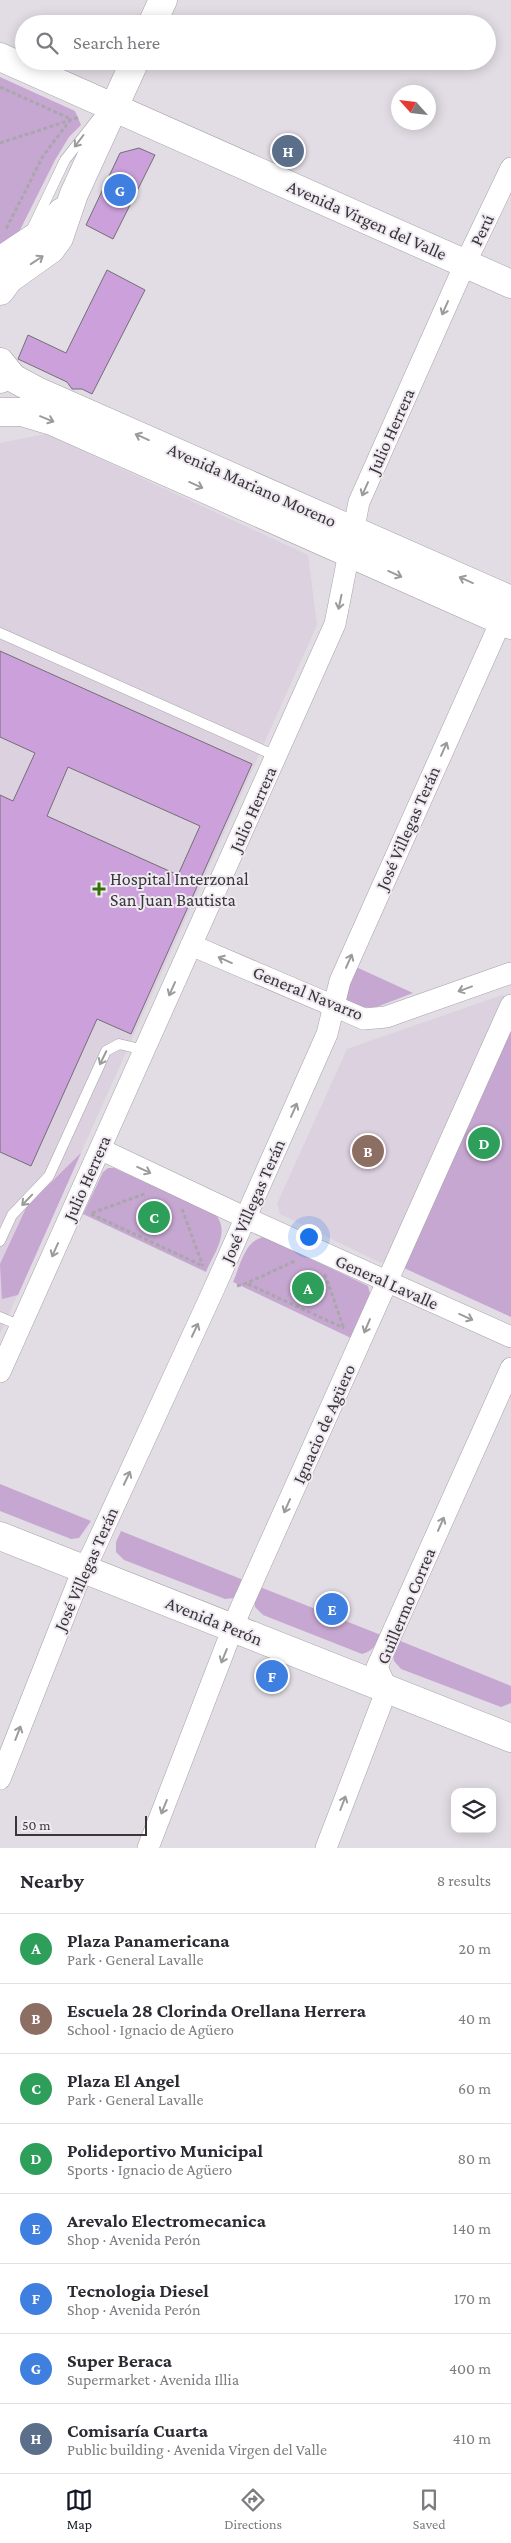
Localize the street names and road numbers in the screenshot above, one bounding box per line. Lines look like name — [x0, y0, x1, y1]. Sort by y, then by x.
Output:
street label: Avenida Virgen del Valle — [284, 176, 450, 264]
street label: Perú — [466, 211, 498, 249]
street label: Julio Herrera — [363, 385, 419, 479]
street label: Avenida Mariano Moreno — [165, 439, 340, 531]
street label: Julio Herrera — [225, 763, 281, 857]
street label: José Villegas Terán — [371, 763, 444, 895]
street label: General Navarro — [250, 962, 366, 1024]
street label: Julio Herrera — [59, 1132, 115, 1226]
street label: José Villegas Terán — [216, 1136, 289, 1268]
street label: General Lavalle — [332, 1250, 442, 1314]
street label: Ignacio de Agüero — [289, 1361, 359, 1487]
street label: José Villegas Terán — [49, 1504, 122, 1636]
street label: Guillermo Correa — [373, 1545, 439, 1667]
street label: Avenida Perón — [163, 1593, 266, 1650]

